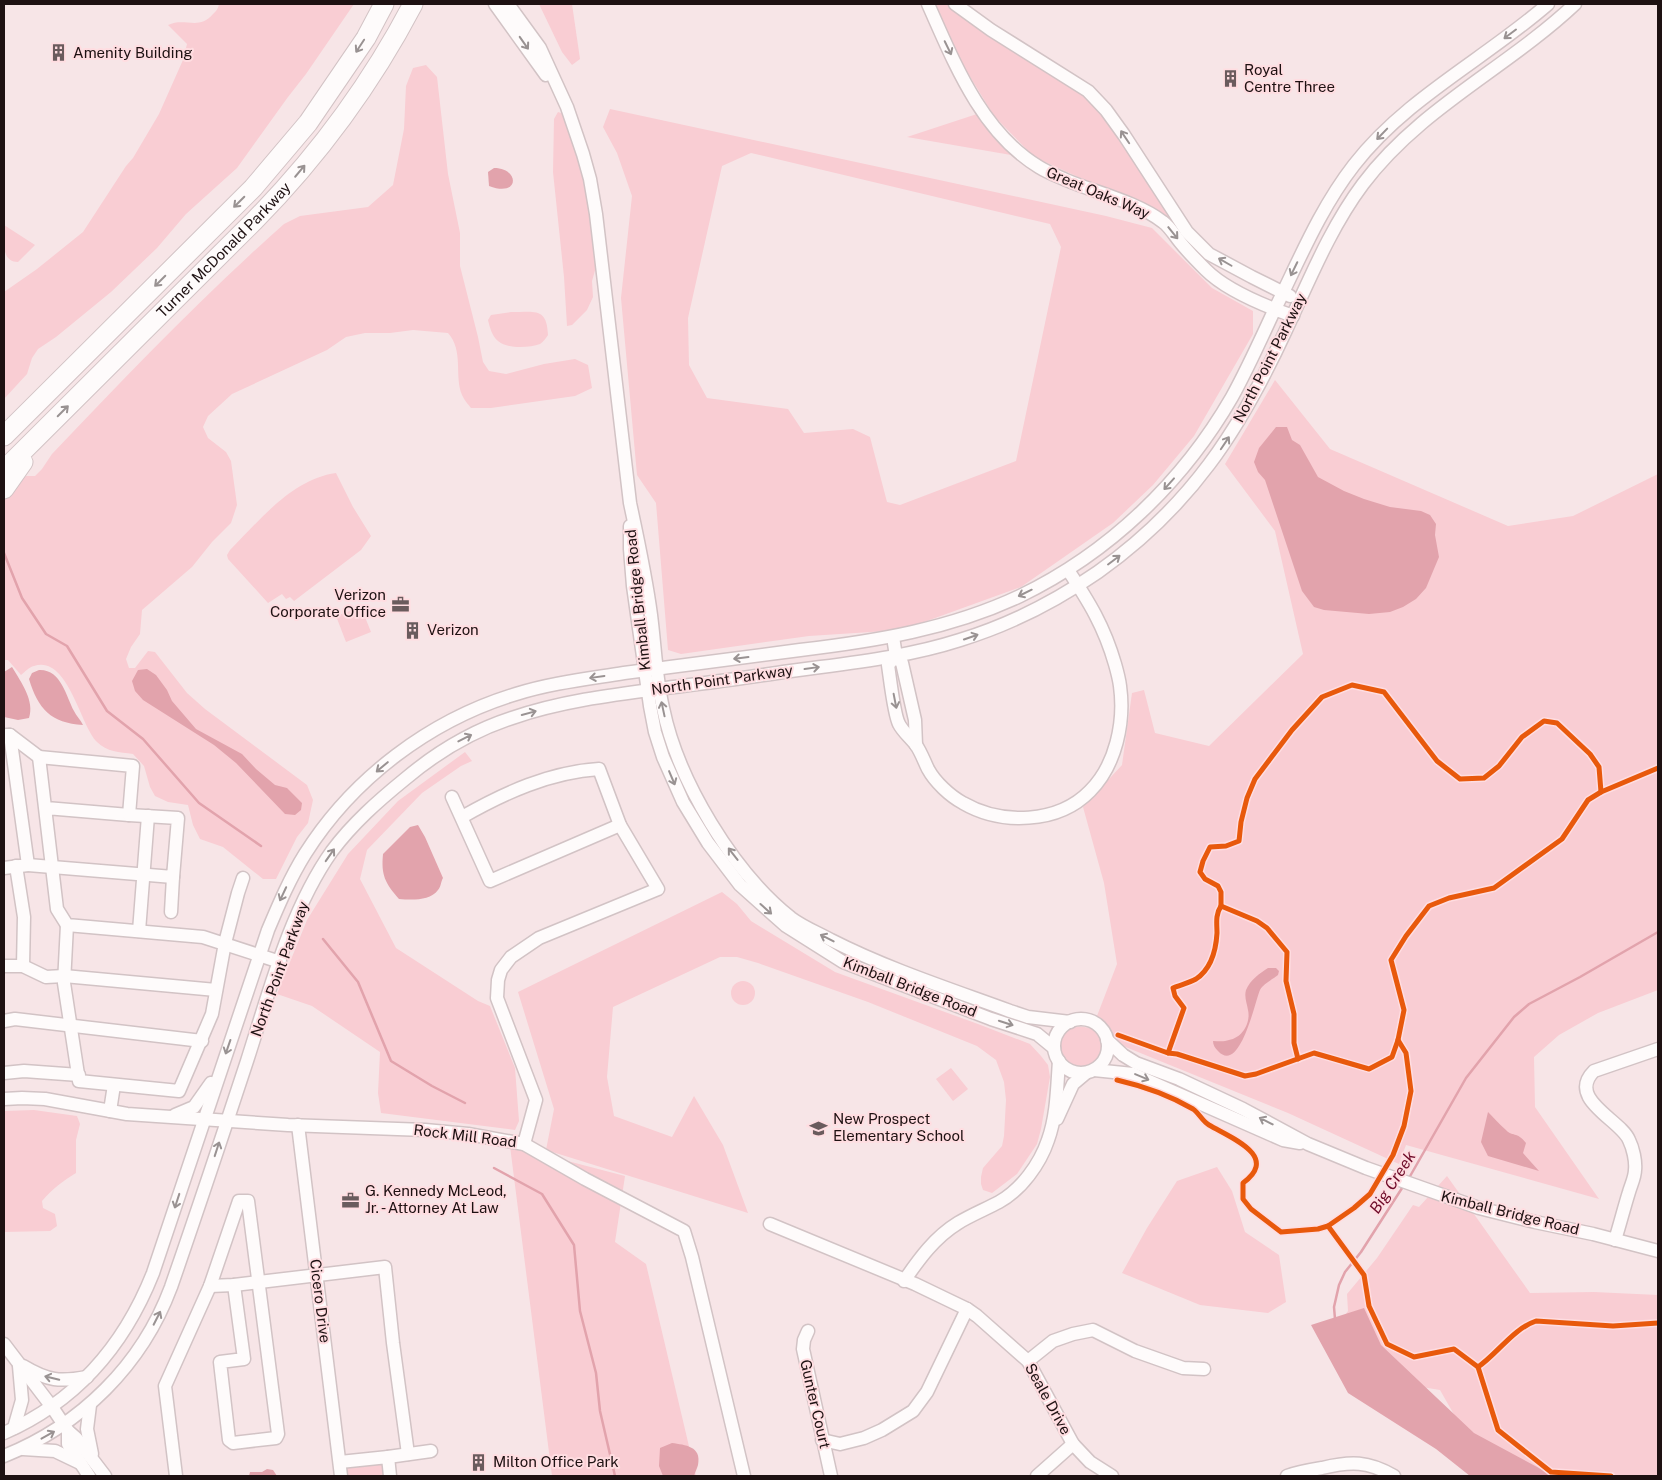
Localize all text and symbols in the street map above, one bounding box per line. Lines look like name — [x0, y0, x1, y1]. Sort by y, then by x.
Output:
one-way arrow — [1503, 29, 1517, 39]
one-way arrow — [519, 36, 529, 50]
one-way arrow — [355, 39, 365, 53]
one-way arrow — [944, 40, 954, 55]
building icon: Amenity Building — [49, 43, 69, 63]
place label: Amenity Building — [73, 44, 193, 61]
place label: Royal Centre Three — [1244, 61, 1335, 95]
building icon: Royal Centre Three — [1220, 69, 1240, 89]
one-way arrow — [1376, 128, 1388, 140]
one-way arrow — [1120, 130, 1130, 144]
street label: Great Oaks Way — [1044, 163, 1152, 222]
one-way arrow — [295, 165, 306, 178]
street label: Turner McDonald Parkway — [153, 179, 294, 321]
one-way arrow — [234, 195, 246, 207]
one-way arrow — [1167, 226, 1178, 239]
one-way arrow — [1218, 257, 1232, 267]
one-way arrow — [1289, 262, 1299, 277]
one-way arrow — [154, 275, 166, 287]
street label: North Point Parkway — [1230, 290, 1310, 425]
one-way arrow — [57, 405, 69, 418]
one-way arrow — [1221, 437, 1231, 451]
one-way arrow — [1163, 478, 1175, 491]
street label: Kimball Bridge Road — [622, 529, 653, 671]
one-way arrow — [1107, 555, 1120, 566]
place label: Verizon Corporate Office — [270, 586, 386, 620]
one-way arrow — [1018, 589, 1033, 599]
office icon: Verizon Corporate Office — [390, 594, 410, 614]
building icon: Verizon — [403, 620, 423, 640]
place label: Verizon — [427, 621, 479, 638]
one-way arrow — [963, 631, 979, 641]
one-way arrow — [733, 653, 749, 663]
street label: North Point Parkway — [650, 661, 794, 698]
one-way arrow — [804, 663, 820, 673]
one-way arrow — [589, 673, 605, 683]
one-way arrow — [890, 692, 900, 708]
one-way arrow — [658, 702, 667, 718]
one-way arrow — [521, 707, 537, 717]
one-way arrow — [457, 733, 472, 742]
one-way arrow — [376, 761, 389, 772]
one-way arrow — [668, 770, 678, 785]
one-way arrow — [728, 847, 738, 861]
one-way arrow — [325, 848, 335, 862]
one-way arrow — [278, 886, 288, 901]
street label: North Point Parkway — [247, 899, 312, 1039]
one-way arrow — [759, 903, 772, 914]
one-way arrow — [819, 933, 834, 943]
street label: Kimball Bridge Road — [841, 953, 979, 1020]
one-way arrow — [997, 1019, 1013, 1029]
one-way arrow — [223, 1038, 233, 1054]
one-way arrow — [1134, 1073, 1149, 1083]
place label: New Prospect Elementary School — [833, 1110, 965, 1144]
one-way arrow — [1258, 1116, 1273, 1126]
school or university icon: New Prospect Elementary School — [809, 1118, 829, 1138]
street label: Rock Mill Road — [413, 1121, 518, 1150]
one-way arrow — [213, 1141, 223, 1157]
water label: Big Creek — [1365, 1147, 1420, 1217]
place label: G. Kennedy McLeod, Jr. - Attorney At Law — [365, 1182, 507, 1216]
street label: Kimball Bridge Road — [1439, 1187, 1581, 1238]
office icon: G. Kennedy McLeod, Jr. - Attorney At Law — [341, 1190, 361, 1210]
one-way arrow — [172, 1193, 182, 1209]
street label: Cicero Drive — [307, 1258, 334, 1344]
one-way arrow — [153, 1311, 162, 1326]
street label: Gunter Court — [797, 1358, 834, 1450]
street label: Seale Drive — [1022, 1360, 1075, 1437]
one-way arrow — [44, 1373, 60, 1382]
one-way arrow — [40, 1430, 55, 1440]
building icon: Milton Office Park — [469, 1452, 489, 1472]
place label: Milton Office Park — [493, 1453, 619, 1470]

